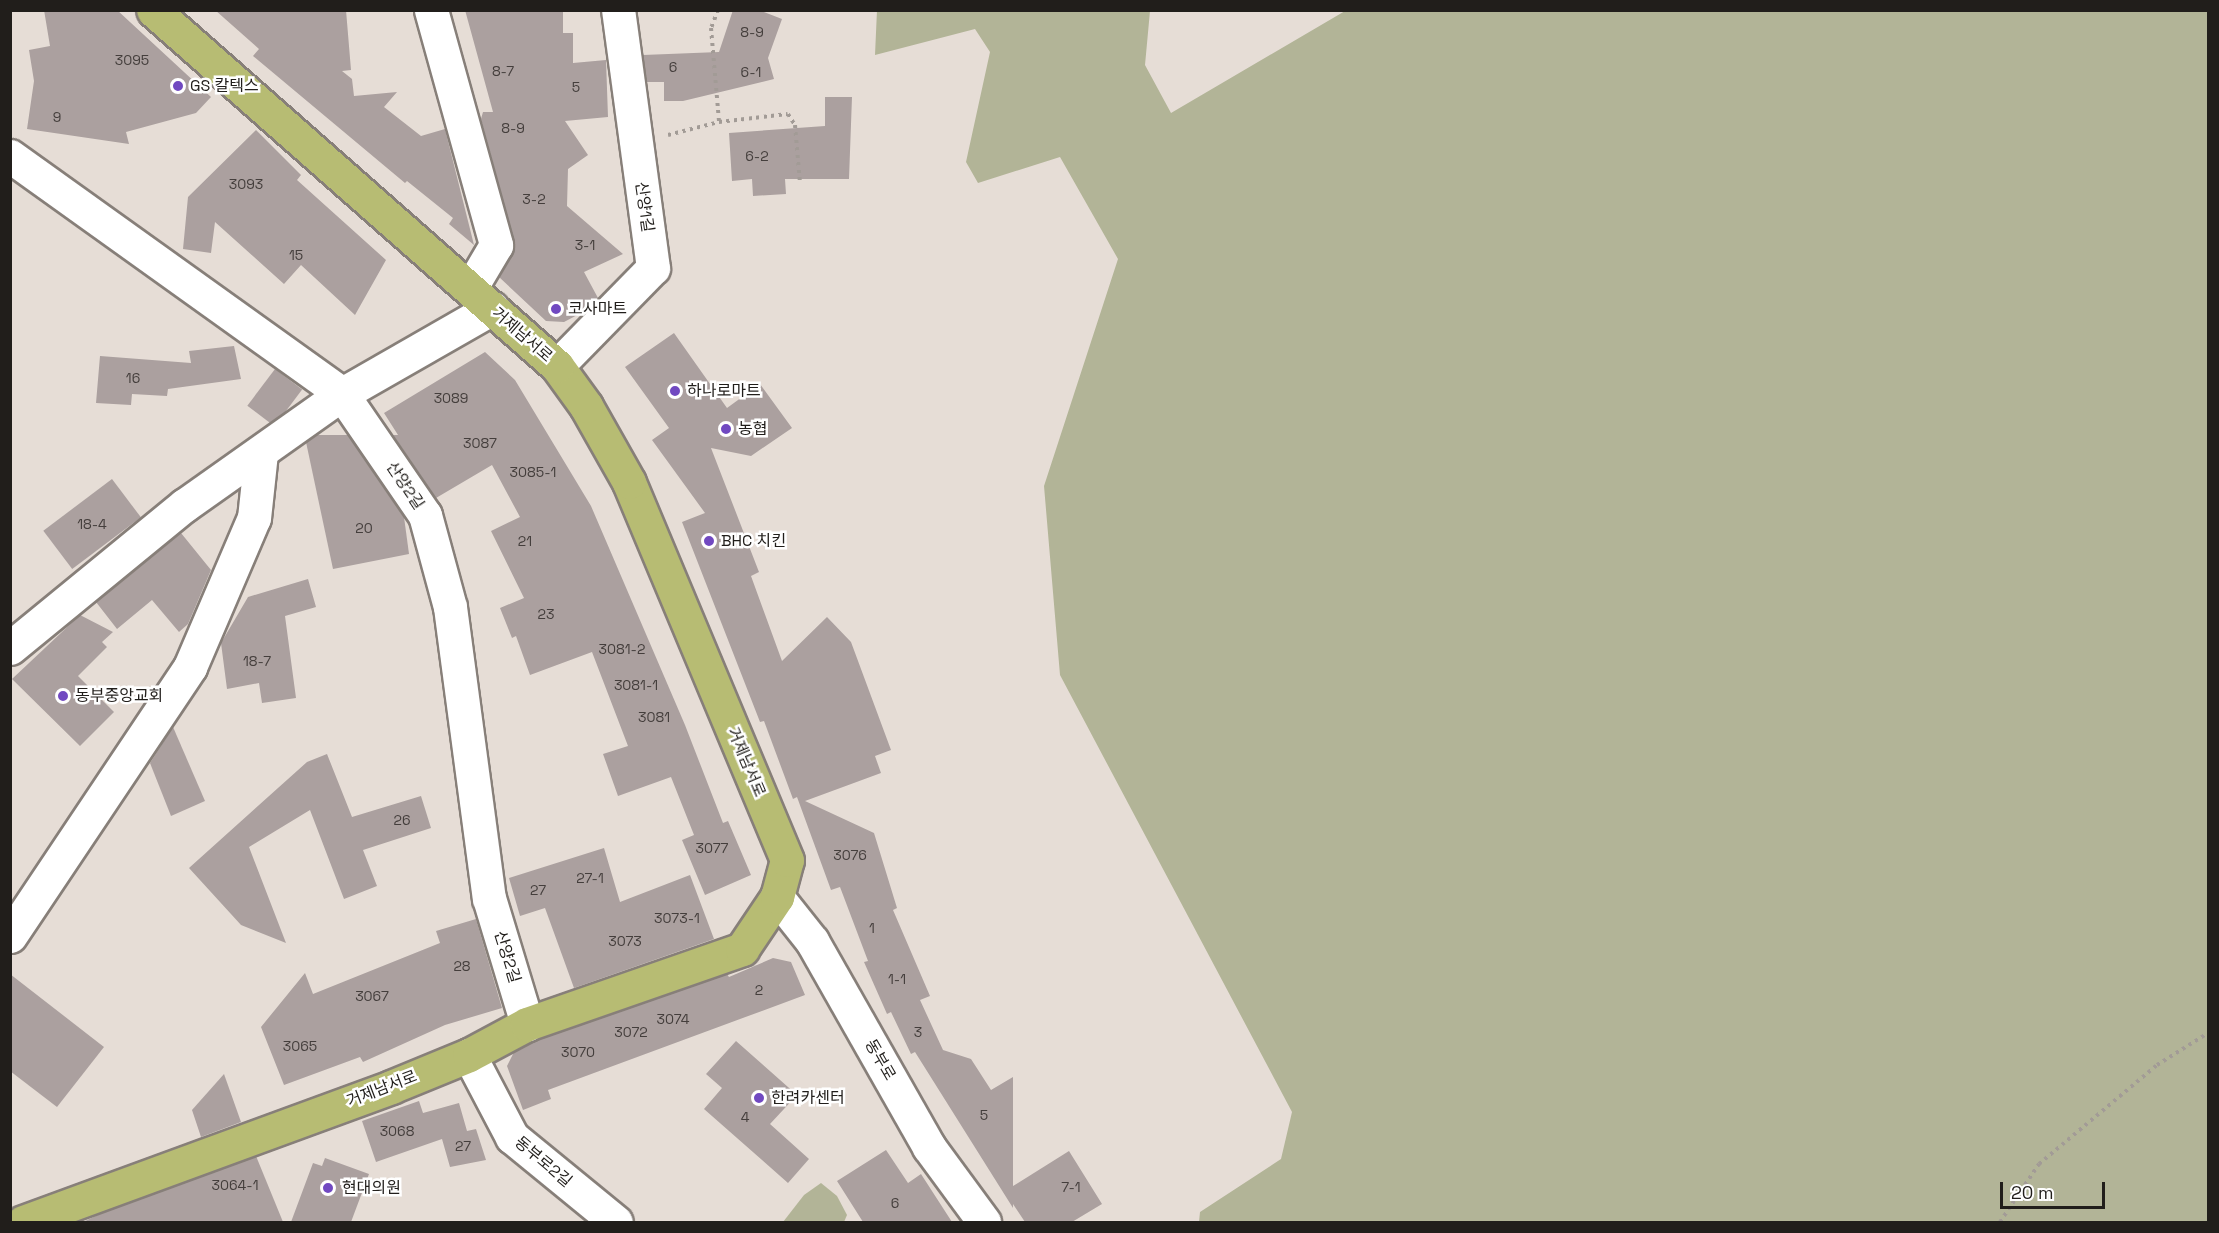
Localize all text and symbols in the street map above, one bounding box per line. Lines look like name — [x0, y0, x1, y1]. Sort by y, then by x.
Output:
house number: 8-9 — [740, 24, 764, 40]
house number: 3095 — [115, 52, 149, 68]
house number: 6 — [669, 59, 677, 75]
house number: 8-7 — [492, 63, 514, 79]
house number: 6-1 — [741, 64, 761, 80]
place label: GS 칼텍스 — [190, 76, 259, 96]
marker: GS 칼텍스 — [171, 79, 185, 93]
house number: 5 — [572, 79, 580, 95]
house number: 9 — [53, 109, 61, 125]
house number: 8-9 — [501, 120, 525, 136]
house number: 6-2 — [745, 148, 769, 164]
house number: 3093 — [229, 176, 263, 192]
street label: 산양1길 — [631, 180, 657, 234]
house number: 3-2 — [522, 191, 546, 207]
house number: 3-1 — [575, 237, 595, 253]
house number: 15 — [289, 247, 303, 263]
place label: 코사마트 — [568, 299, 627, 319]
marker: 코사마트 — [549, 302, 563, 316]
street label: 거제남서로 — [488, 304, 556, 366]
house number: 16 — [126, 370, 140, 386]
place label: 하나로마트 — [687, 381, 761, 401]
marker: 하나로마트 — [668, 384, 682, 398]
house number: 3089 — [434, 390, 468, 406]
place label: 농협 — [738, 419, 767, 439]
marker: 농협 — [719, 422, 733, 436]
house number: 3087 — [463, 435, 497, 451]
street label: 산양2길 — [382, 458, 428, 514]
house number: 3085-1 — [510, 464, 556, 480]
house number: 18-4 — [77, 516, 107, 532]
house number: 20 — [355, 520, 373, 536]
place label: BHC 치킨 — [721, 531, 786, 551]
house number: 21 — [518, 533, 532, 549]
marker: BHC 치킨 — [702, 534, 716, 548]
house number: 23 — [538, 606, 554, 622]
house number: 3081-2 — [599, 641, 645, 657]
house number: 18-7 — [243, 653, 271, 669]
house number: 3081-1 — [614, 677, 658, 693]
place label: 동부중앙교회 — [75, 686, 163, 706]
marker: 동부중앙교회 — [56, 689, 70, 703]
house number: 3081 — [638, 709, 670, 725]
street label: 거제남서로 — [723, 724, 769, 800]
house number: 26 — [393, 812, 411, 828]
house number: 3077 — [696, 840, 728, 856]
house number: 3076 — [833, 847, 867, 863]
house number: 27-1 — [576, 870, 604, 886]
house number: 27 — [530, 882, 546, 898]
house number: 3073-1 — [654, 910, 700, 926]
house number: 1 — [869, 920, 875, 936]
street label: 산양2길 — [490, 928, 524, 986]
house number: 3073 — [608, 933, 642, 949]
house number: 28 — [453, 958, 471, 974]
house number: 1-1 — [888, 971, 906, 987]
house number: 2 — [755, 982, 763, 998]
house number: 3067 — [355, 988, 389, 1004]
house number: 3074 — [656, 1011, 690, 1027]
house number: 3072 — [614, 1024, 648, 1040]
house number: 3 — [914, 1024, 922, 1040]
street label: 동부로 — [861, 1036, 899, 1084]
house number: 3065 — [283, 1038, 317, 1054]
house number: 3070 — [561, 1044, 595, 1060]
street label: 거제남서로 — [344, 1067, 420, 1111]
place label: 한려카센터 — [771, 1088, 845, 1108]
marker: 한려카센터 — [752, 1091, 766, 1105]
house number: 5 — [980, 1107, 988, 1123]
house number: 4 — [741, 1109, 749, 1125]
house number: 3068 — [380, 1123, 414, 1139]
street label: 동부로2길 — [511, 1133, 575, 1191]
house number: 27 — [455, 1138, 471, 1154]
scale bar — [2003, 1170, 2108, 1208]
house number: 3064-1 — [212, 1177, 258, 1193]
place label: 현대의원 — [342, 1178, 401, 1198]
marker: 현대의원 — [319, 1179, 337, 1197]
house number: 7-1 — [1061, 1179, 1081, 1195]
text: 20 m — [2011, 1181, 2054, 1204]
house number: 6 — [891, 1195, 899, 1211]

